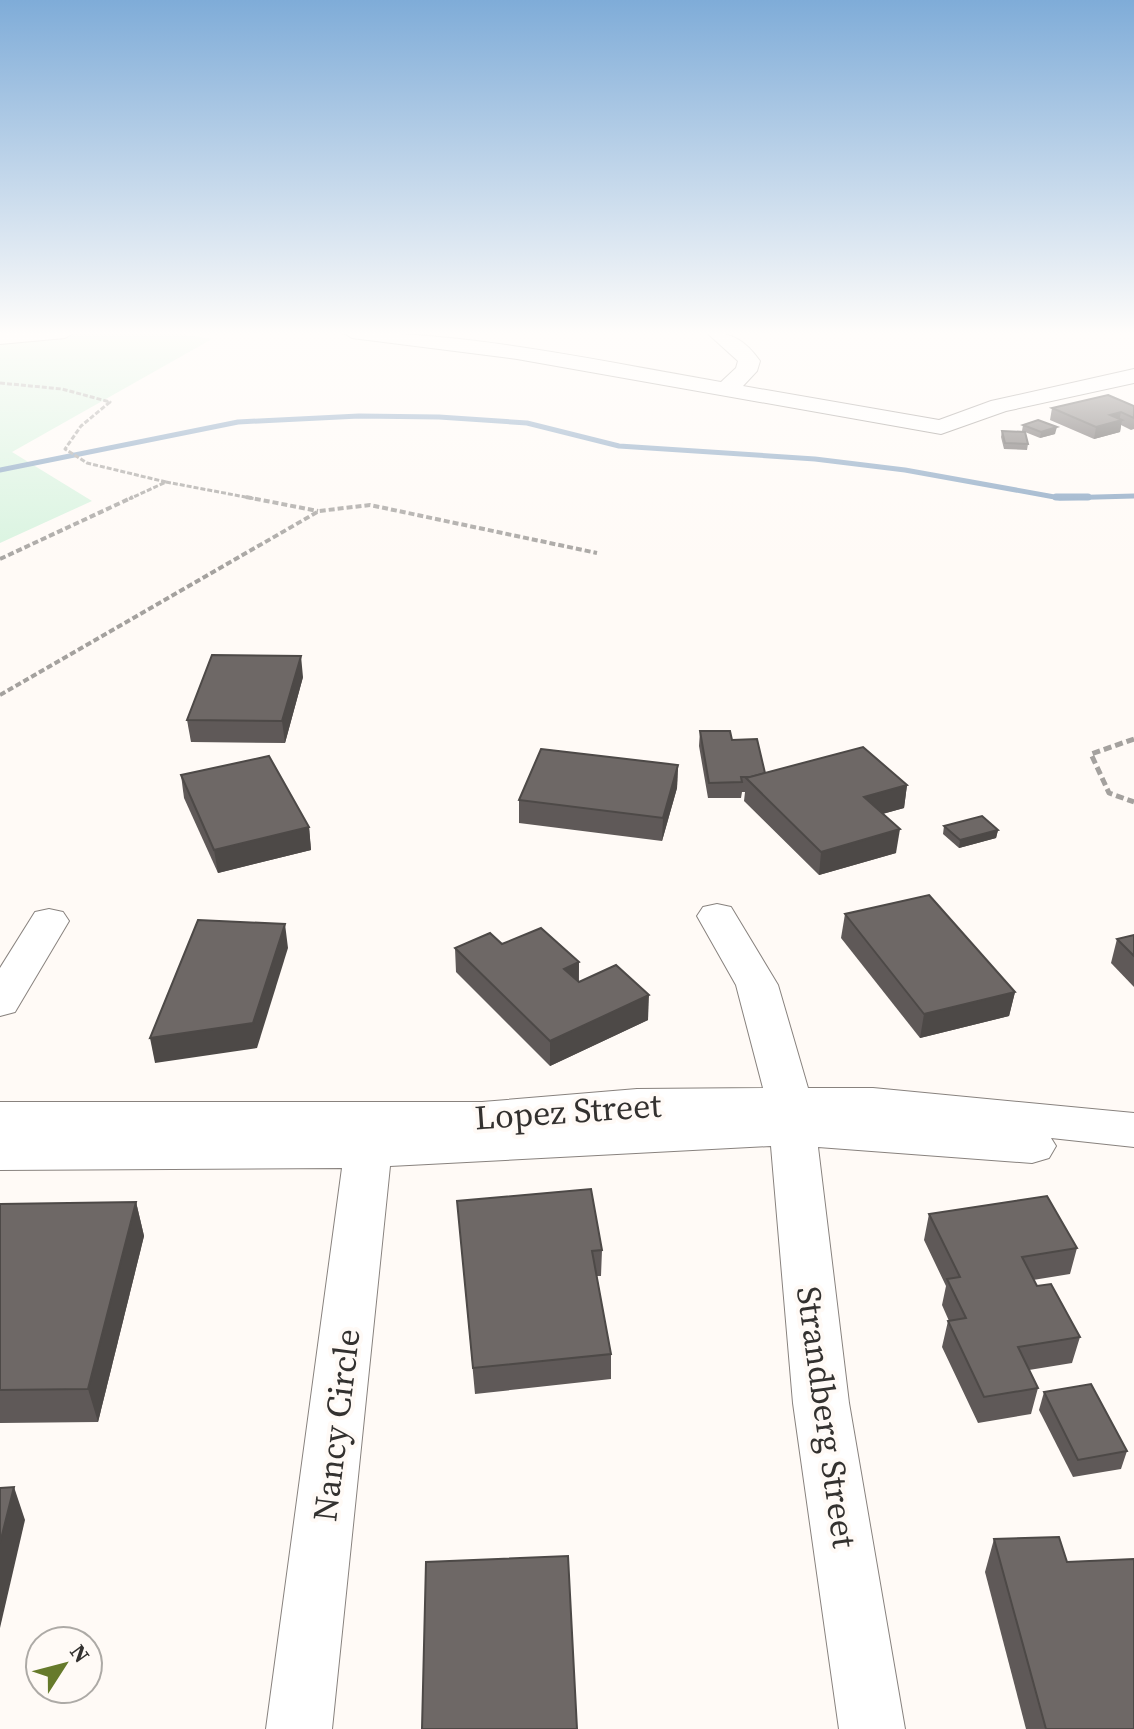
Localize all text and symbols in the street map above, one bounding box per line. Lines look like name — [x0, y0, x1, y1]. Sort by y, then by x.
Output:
street label: Lopez Street — [473, 1082, 663, 1140]
street label: Strandberg Street — [786, 1283, 868, 1551]
street label: Nancy Circle — [301, 1326, 371, 1524]
north arrow — [24, 1625, 104, 1705]
text: N — [63, 1638, 97, 1669]

